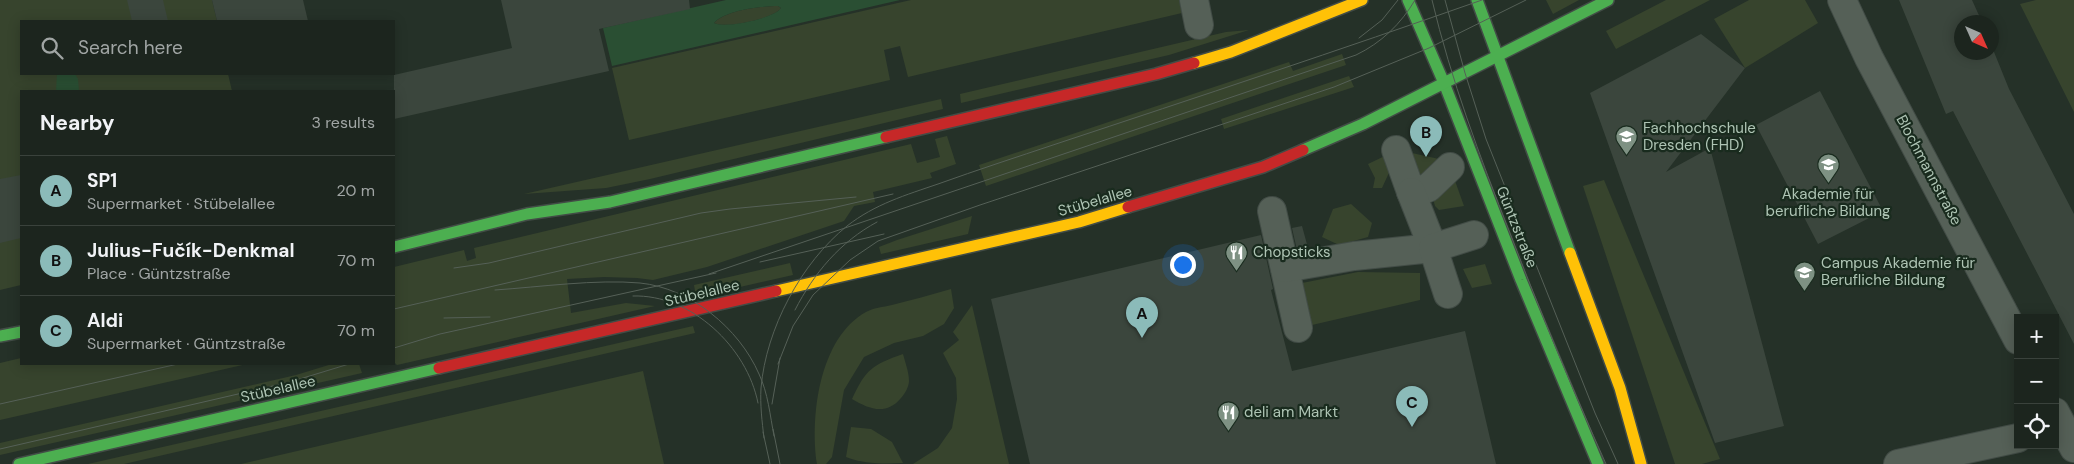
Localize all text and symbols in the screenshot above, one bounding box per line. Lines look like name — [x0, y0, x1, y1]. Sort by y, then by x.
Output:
north arrow — [1954, 15, 1999, 60]
search box — [20, 20, 395, 75]
icon: search — [38, 34, 66, 62]
text: Search here — [78, 35, 183, 60]
text: Nearby — [40, 109, 114, 137]
street label: Blochmannstraße — [1891, 111, 1967, 229]
text: 3 results — [312, 112, 375, 133]
pin: B — [1410, 116, 1442, 157]
place label: Fachhochschule Dresden (FHD) — [1643, 118, 1756, 155]
school or university icon: Fachhochschule Dresden (FHD) — [1615, 125, 1639, 156]
school or university icon: Akademie für berufliche Bildung — [1816, 153, 1840, 184]
text: SP1 — [87, 168, 117, 193]
text: A — [50, 180, 62, 201]
text: 20 m — [336, 180, 375, 201]
street label: Stübelallee — [1056, 181, 1134, 221]
street label: Güntzstraße — [1492, 183, 1542, 271]
place label: Akademie für berufliche Bildung — [1766, 184, 1890, 221]
text: Supermarket · Stübelallee — [87, 193, 275, 214]
text: Julius-Fučík-Denkmal — [87, 238, 294, 263]
restaurant icon: Chopsticks — [1225, 240, 1249, 271]
place label: Chopsticks — [1253, 242, 1331, 262]
text: B — [51, 250, 61, 271]
text: 70 m — [337, 250, 375, 271]
your location — [1170, 252, 1196, 278]
place label: Campus Akademie für Berufliche Bildung — [1821, 253, 1976, 290]
school or university icon: Campus Akademie für Berufliche Bildung — [1793, 260, 1817, 291]
text: Place · Güntzstraße — [87, 263, 231, 284]
street label: Stübelallee — [663, 275, 741, 311]
pin: A — [1126, 297, 1158, 338]
text: Aldi — [87, 308, 123, 333]
map controls — [2014, 314, 2059, 449]
button: + — [2014, 314, 2059, 359]
text: C — [50, 320, 62, 341]
text: 70 m — [337, 320, 375, 341]
text: Supermarket · Güntzstraße — [87, 333, 286, 354]
button: − — [2014, 359, 2059, 404]
street label: Stübelallee — [239, 371, 317, 407]
pin: C — [1396, 386, 1428, 427]
restaurant icon: deli am Markt — [1216, 400, 1240, 431]
place label: deli am Markt — [1244, 402, 1338, 422]
button: locate — [2014, 404, 2059, 449]

